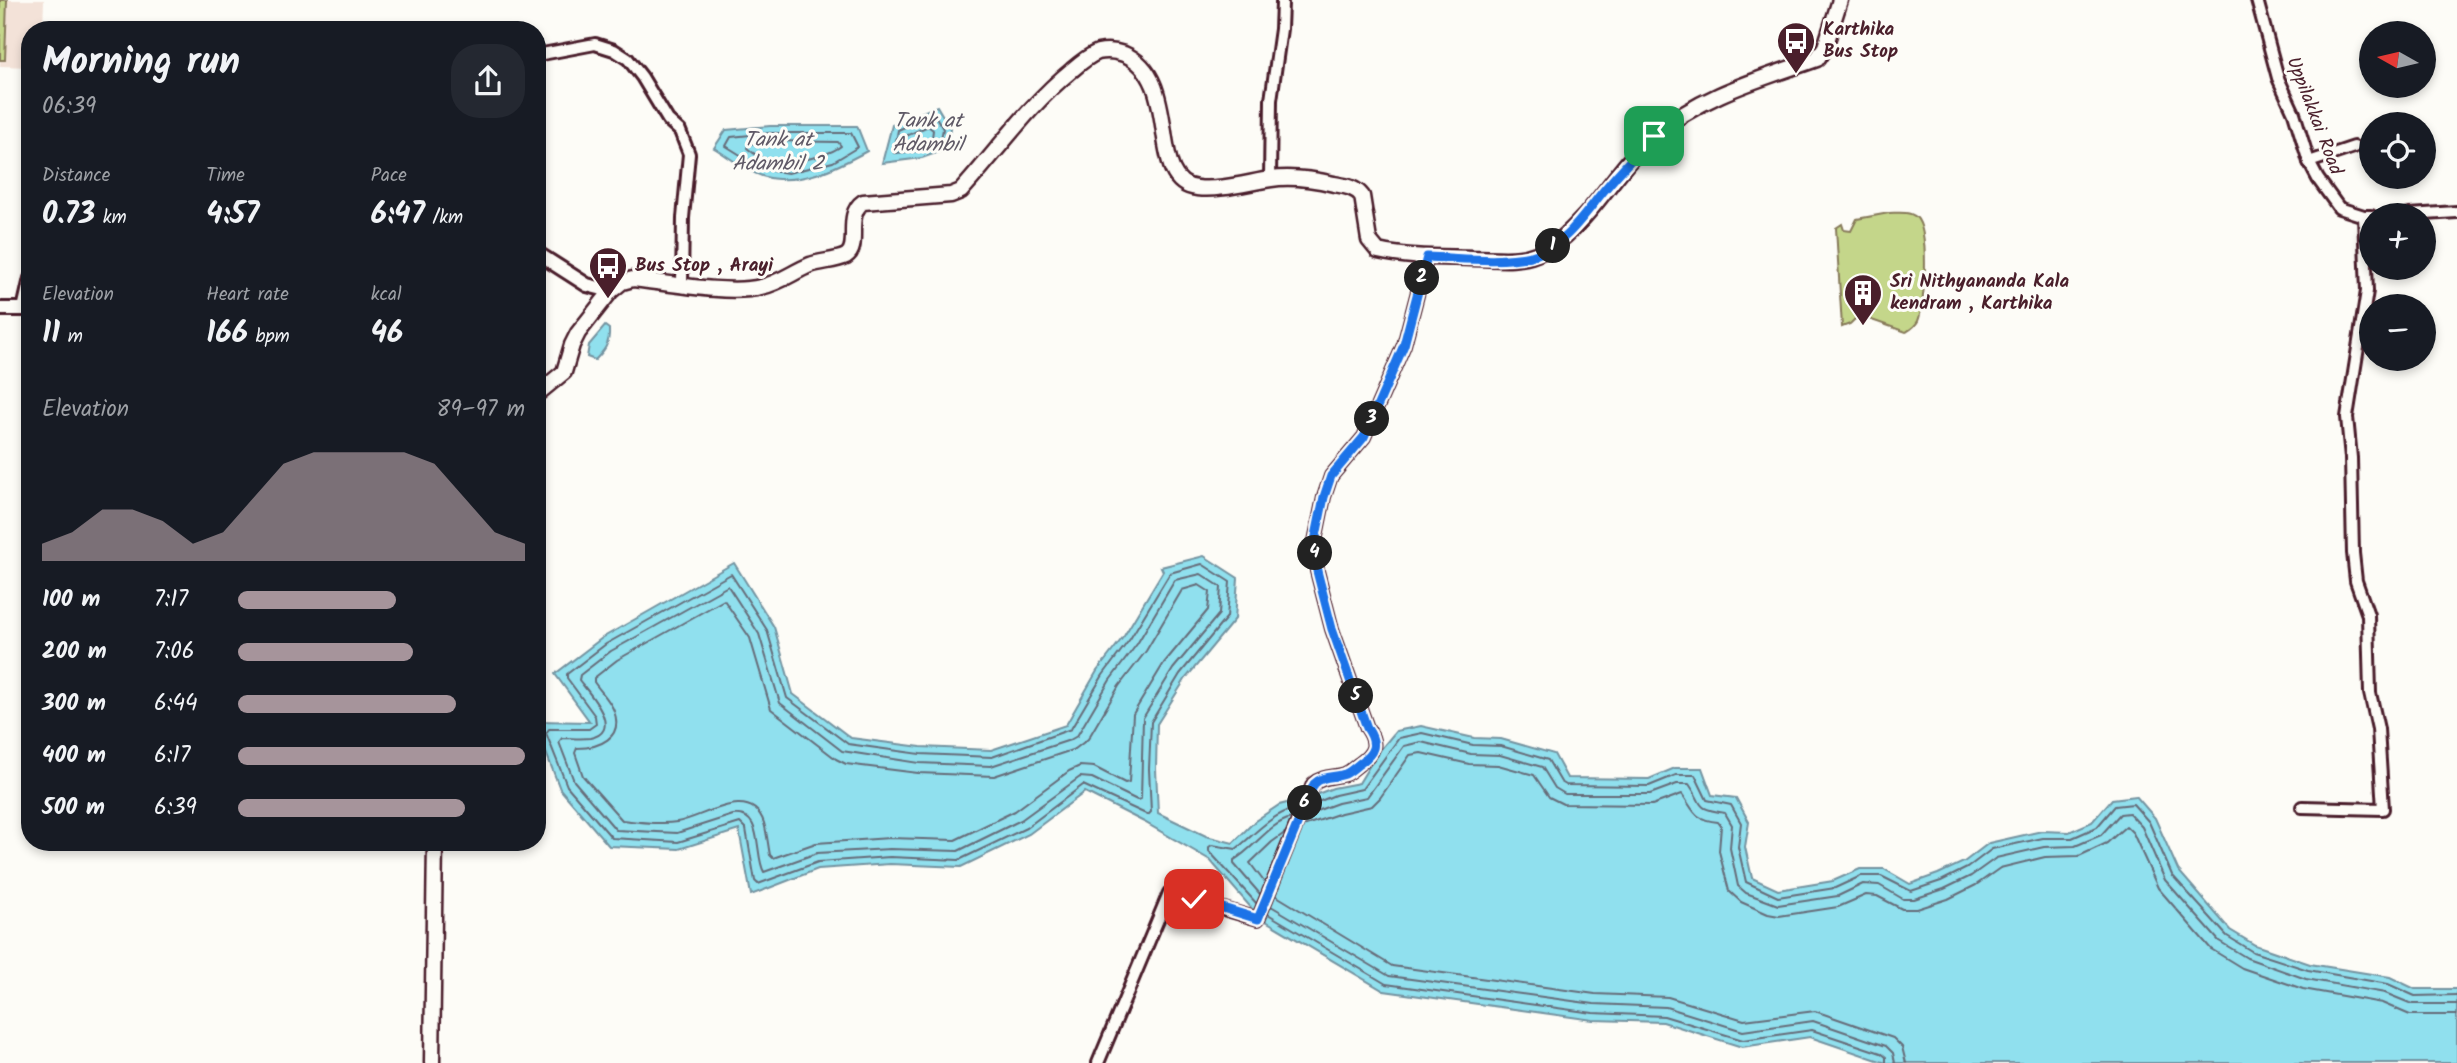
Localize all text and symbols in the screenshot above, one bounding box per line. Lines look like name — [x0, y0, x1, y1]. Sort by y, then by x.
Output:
place label: Karthika Bus Stop — [1823, 15, 1898, 67]
bus stop icon: Karthika Bus Stop — [1775, 20, 1817, 75]
north arrow — [2359, 21, 2436, 98]
map controls — [2359, 21, 2436, 371]
text: Morning run — [42, 33, 240, 93]
button: share — [451, 44, 525, 118]
street label: Uppilakkai Road — [2278, 52, 2351, 180]
text: 06:39 — [42, 89, 96, 125]
water label: Tank at Adambil — [893, 105, 967, 162]
pin — [1624, 106, 1684, 166]
button: locate — [2359, 112, 2436, 189]
icon: arrive — [1635, 117, 1673, 155]
water label: Tank at Adambil 2 — [732, 124, 826, 181]
text: Distance — [42, 161, 110, 191]
text: Time — [206, 161, 245, 191]
text: Pace — [371, 161, 407, 191]
text: 0.73 — [42, 191, 95, 239]
text: 4:57 — [206, 191, 259, 239]
text: 6:47 — [371, 191, 425, 239]
text: km — [95, 203, 127, 233]
text: /km — [425, 203, 463, 233]
button: + — [2359, 203, 2436, 280]
pin: 1 — [1536, 229, 1570, 264]
text: 1 — [1550, 230, 1555, 260]
bus stop icon: Bus Stop , Arayi — [587, 245, 629, 300]
place label: Bus Stop , Arayi — [635, 251, 774, 281]
pin: 2 — [1404, 260, 1440, 296]
text: 2 — [1416, 262, 1427, 292]
place label: Sri Nithyananda Kala kendram , Karthika — [1890, 267, 2070, 319]
building icon: Sri Nithyananda Kala kendram , Karthika — [1842, 272, 1884, 327]
text: Elevation — [42, 280, 114, 310]
text: Heart rate — [206, 280, 289, 310]
text: kcal — [371, 280, 402, 310]
button: − — [2359, 294, 2436, 371]
text: 11 — [42, 310, 60, 358]
text: 166 — [206, 310, 248, 358]
text: 46 — [371, 310, 403, 358]
text: m — [60, 322, 83, 352]
text: bpm — [248, 322, 290, 352]
text: Elevation — [42, 392, 129, 428]
text: 89–97 m — [437, 392, 525, 428]
pin: 3 — [1354, 402, 1390, 436]
text: 3 — [1366, 403, 1377, 433]
pin: 4 — [1298, 536, 1332, 570]
text: 4 — [1309, 537, 1320, 567]
text: 100 m — [42, 582, 100, 618]
text: 7:17 — [154, 582, 188, 618]
text: 200 m — [42, 634, 107, 670]
text: 7:06 — [154, 634, 195, 670]
pin: 5 — [1338, 678, 1374, 714]
text: 5 — [1351, 680, 1360, 710]
text: 300 m — [42, 686, 106, 722]
text: 6:44 — [154, 686, 198, 722]
text: 400 m — [42, 738, 106, 774]
text: 6:17 — [154, 738, 190, 774]
pin: 6 — [1288, 786, 1322, 820]
text: 6 — [1299, 787, 1310, 817]
text: 500 m — [42, 790, 105, 826]
text: 6:39 — [154, 790, 197, 826]
pin — [1164, 869, 1224, 929]
icon: check — [1175, 880, 1213, 918]

